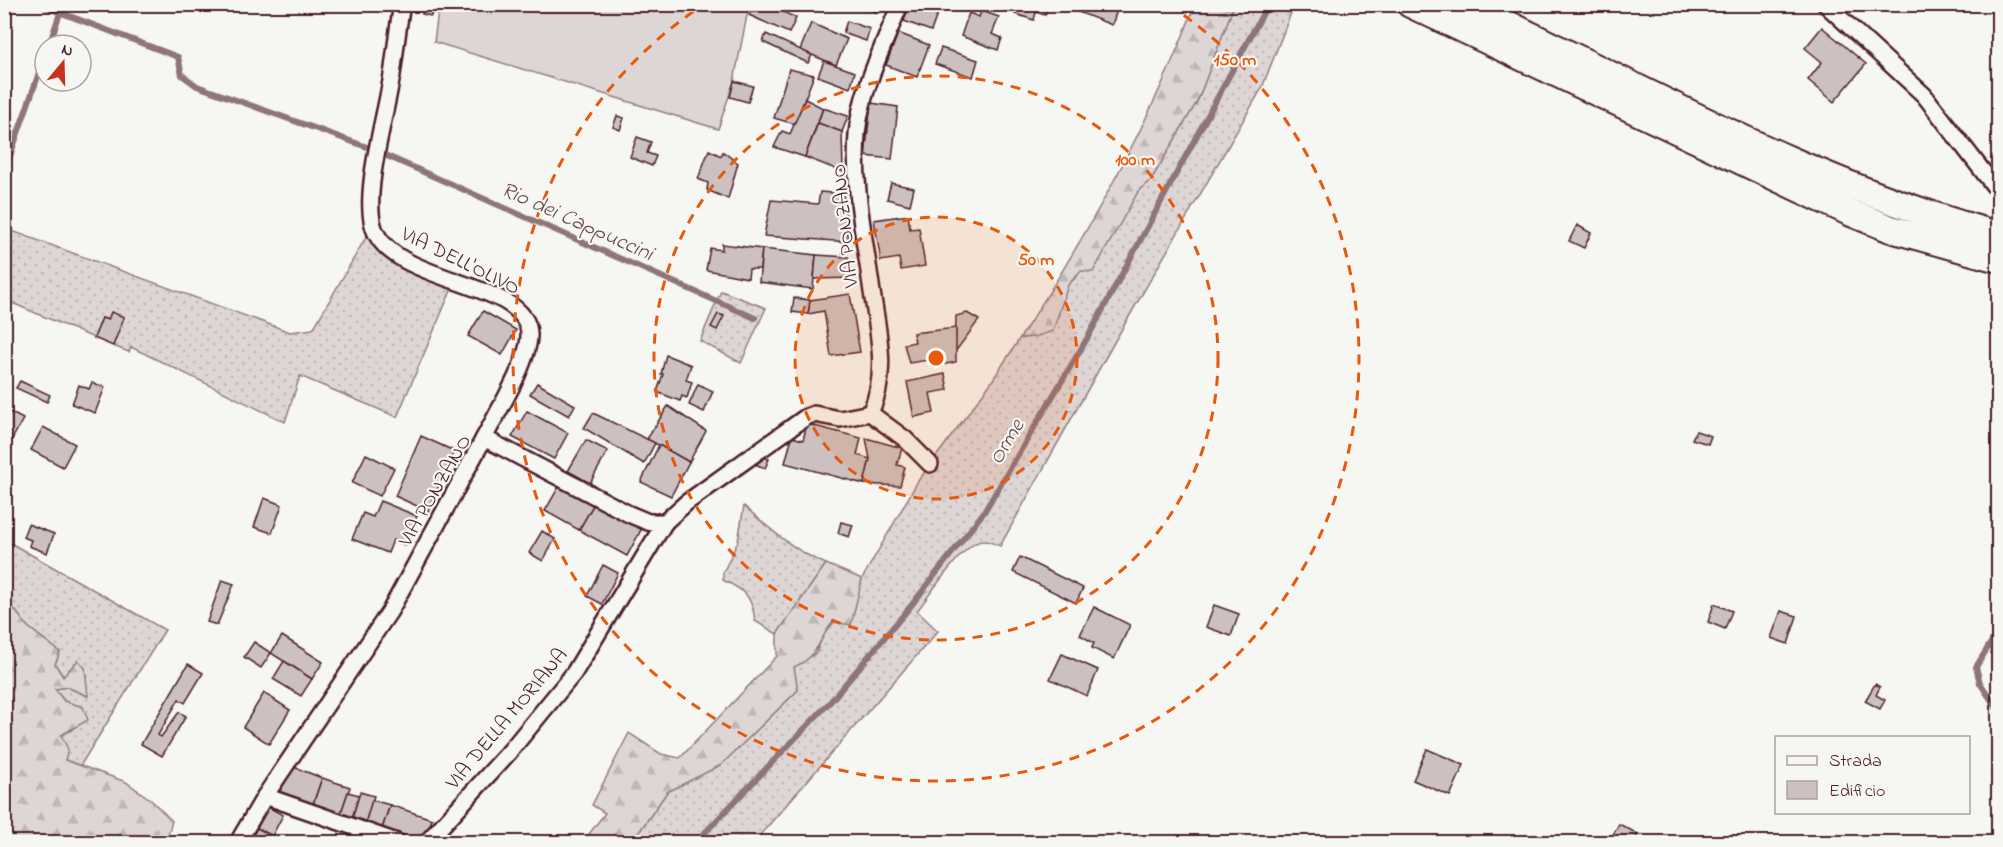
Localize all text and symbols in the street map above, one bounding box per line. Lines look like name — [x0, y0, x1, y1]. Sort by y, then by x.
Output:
north arrow — [33, 33, 93, 93]
text: N — [58, 38, 76, 64]
text: 150 m — [1214, 48, 1256, 74]
text: 100 m — [1115, 148, 1155, 174]
street label: VIA PONZANO — [825, 162, 868, 290]
water label: Rio dei Cappuccini — [496, 175, 660, 271]
street label: VIA DELL'OLIVO — [395, 220, 525, 304]
text: 50 m — [1018, 248, 1054, 274]
centre of rings — [926, 348, 946, 368]
water label: Orme — [981, 413, 1034, 471]
street label: VIA PONZANO — [391, 430, 480, 553]
street label: VIA DELLA MORIANA — [439, 642, 576, 797]
legend — [1775, 736, 1970, 814]
text: Strada — [1829, 749, 1882, 775]
text: Edificio — [1829, 779, 1885, 805]

